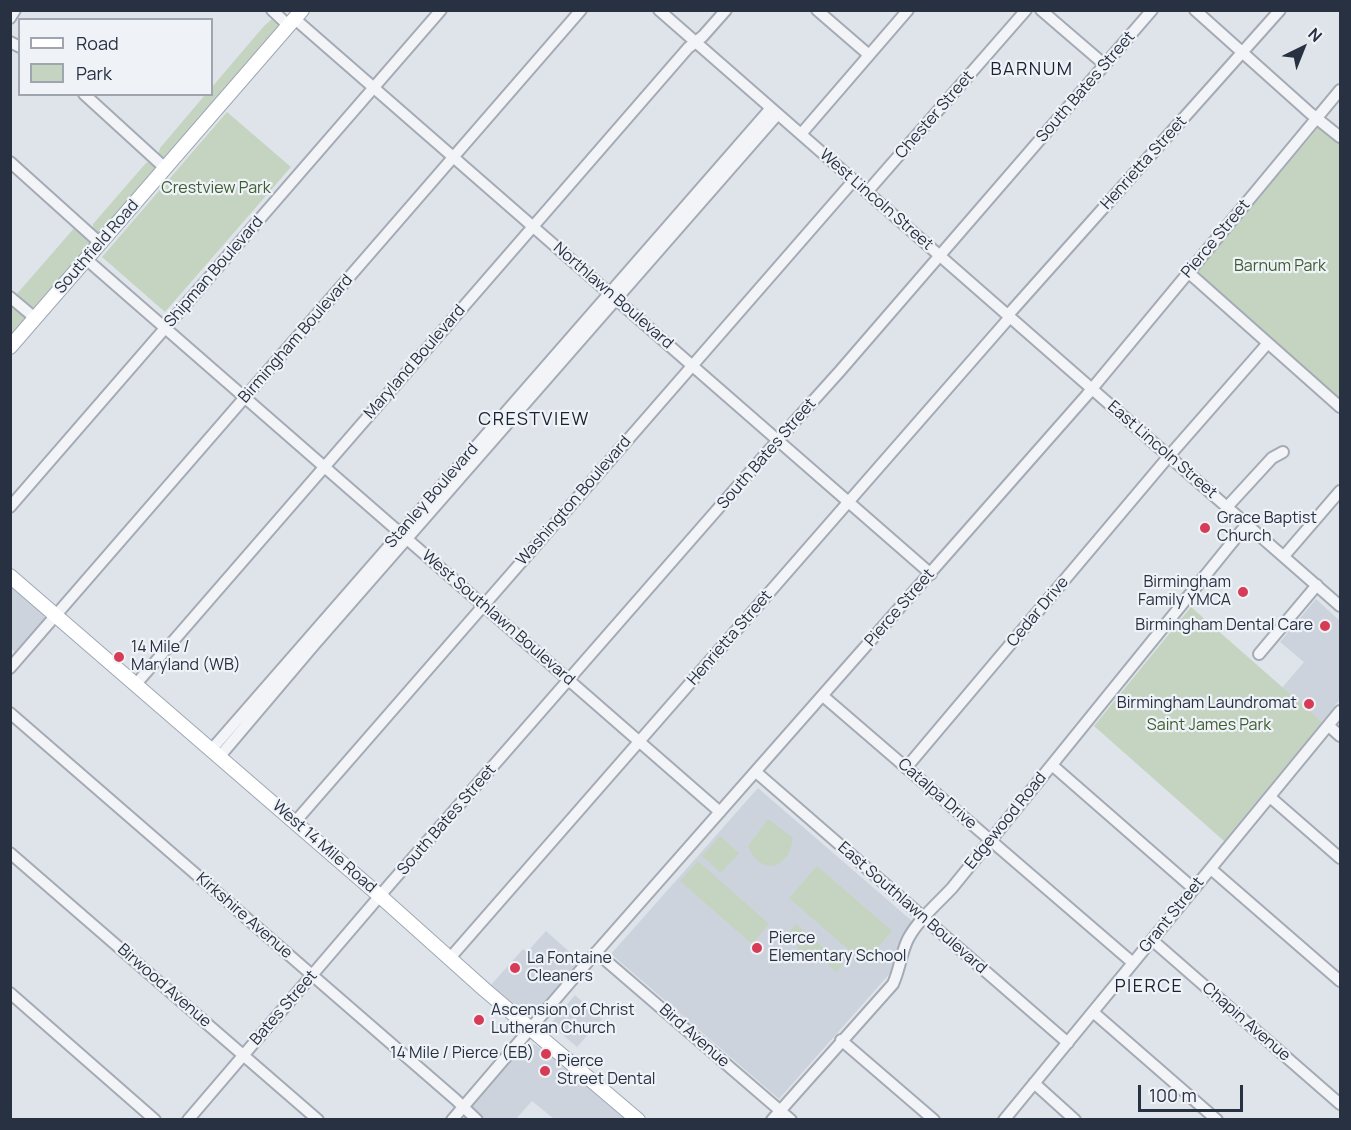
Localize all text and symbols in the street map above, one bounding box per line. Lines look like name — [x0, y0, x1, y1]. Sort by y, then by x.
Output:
legend — [18, 18, 213, 96]
north arrow — [1273, 18, 1333, 78]
text: N — [1304, 23, 1327, 47]
street label: South Bates Street — [1033, 28, 1139, 146]
text: Road — [76, 31, 119, 55]
district label: BARNUM — [991, 59, 1073, 81]
text: Park — [76, 61, 112, 85]
street label: Chester Street — [892, 67, 978, 163]
street label: Henrietta Street — [1097, 112, 1191, 214]
street label: West Lincoln Street — [815, 145, 937, 255]
park label: Crestview Park — [161, 179, 271, 199]
street label: Southfield Road — [51, 196, 143, 298]
street label: Pierce Street — [1178, 196, 1254, 282]
street label: Shipman Boulevard — [161, 213, 267, 331]
street label: Northlawn Boulevard — [549, 239, 677, 353]
park label: Barnum Park — [1234, 257, 1326, 277]
street label: Birmingham Boulevard — [235, 271, 357, 407]
street label: Maryland Boulevard — [360, 301, 470, 423]
street label: South Bates Street — [714, 395, 820, 513]
street label: East Lincoln Street — [1103, 397, 1221, 503]
district label: CRESTVIEW — [478, 409, 590, 431]
street label: Washington Boulevard — [513, 432, 635, 570]
street label: Stanley Boulevard — [381, 440, 483, 552]
place label: Grace Baptist Church — [1217, 509, 1317, 547]
marker: Grace Baptist Church — [1198, 521, 1212, 535]
street label: West Southlawn Boulevard — [418, 546, 578, 690]
street label: Pierce Street — [861, 565, 939, 651]
street label: Cedar Drive — [1003, 573, 1073, 651]
place label: Birmingham Family YMCA — [1138, 573, 1231, 611]
marker: Birmingham Family YMCA — [1236, 585, 1250, 599]
street label: Henrietta Street — [684, 587, 776, 689]
place label: Birmingham Dental Care — [1135, 616, 1313, 636]
marker: Birmingham Dental Care — [1318, 619, 1332, 633]
place label: 14 Mile / Maryland (WB) — [131, 638, 241, 676]
marker: 14 Mile / Maryland (WB) — [112, 650, 126, 664]
place label: Birmingham Laundromat — [1117, 694, 1297, 714]
marker: Birmingham Laundromat — [1302, 697, 1316, 711]
park label: Saint James Park — [1147, 716, 1271, 736]
street label: Catalpa Drive — [894, 754, 980, 834]
street label: South Bates Street — [394, 761, 500, 879]
street label: Edgewood Road — [961, 769, 1051, 873]
street label: West 14 Mile Road — [268, 797, 380, 897]
street label: East Southlawn Boulevard — [834, 838, 990, 978]
street label: Kirkshire Avenue — [192, 869, 296, 963]
street label: Grant Street — [1136, 873, 1208, 957]
place label: Pierce Elementary School — [769, 929, 907, 967]
street label: Birwood Avenue — [113, 940, 215, 1032]
marker: Pierce Elementary School — [750, 941, 764, 955]
place label: La Fontaine Cleaners — [527, 949, 612, 987]
marker: La Fontaine Cleaners — [508, 961, 522, 975]
street label: Bates Street — [246, 967, 322, 1049]
district label: PIERCE — [1115, 976, 1183, 998]
street label: Chapin Avenue — [1198, 978, 1294, 1066]
street label: Bird Avenue — [655, 1000, 733, 1072]
place label: Ascension of Christ Lutheran Church — [491, 1001, 635, 1039]
marker: Ascension of Christ Lutheran Church — [472, 1013, 486, 1027]
place label: 14 Mile / Pierce (EB) — [390, 1044, 534, 1064]
marker: 14 Mile / Pierce (EB) — [539, 1047, 553, 1061]
place label: Pierce Street Dental — [557, 1052, 656, 1090]
marker: Pierce Street Dental — [538, 1064, 552, 1078]
scale bar — [1141, 1073, 1246, 1111]
text: 100 m — [1149, 1083, 1197, 1107]

